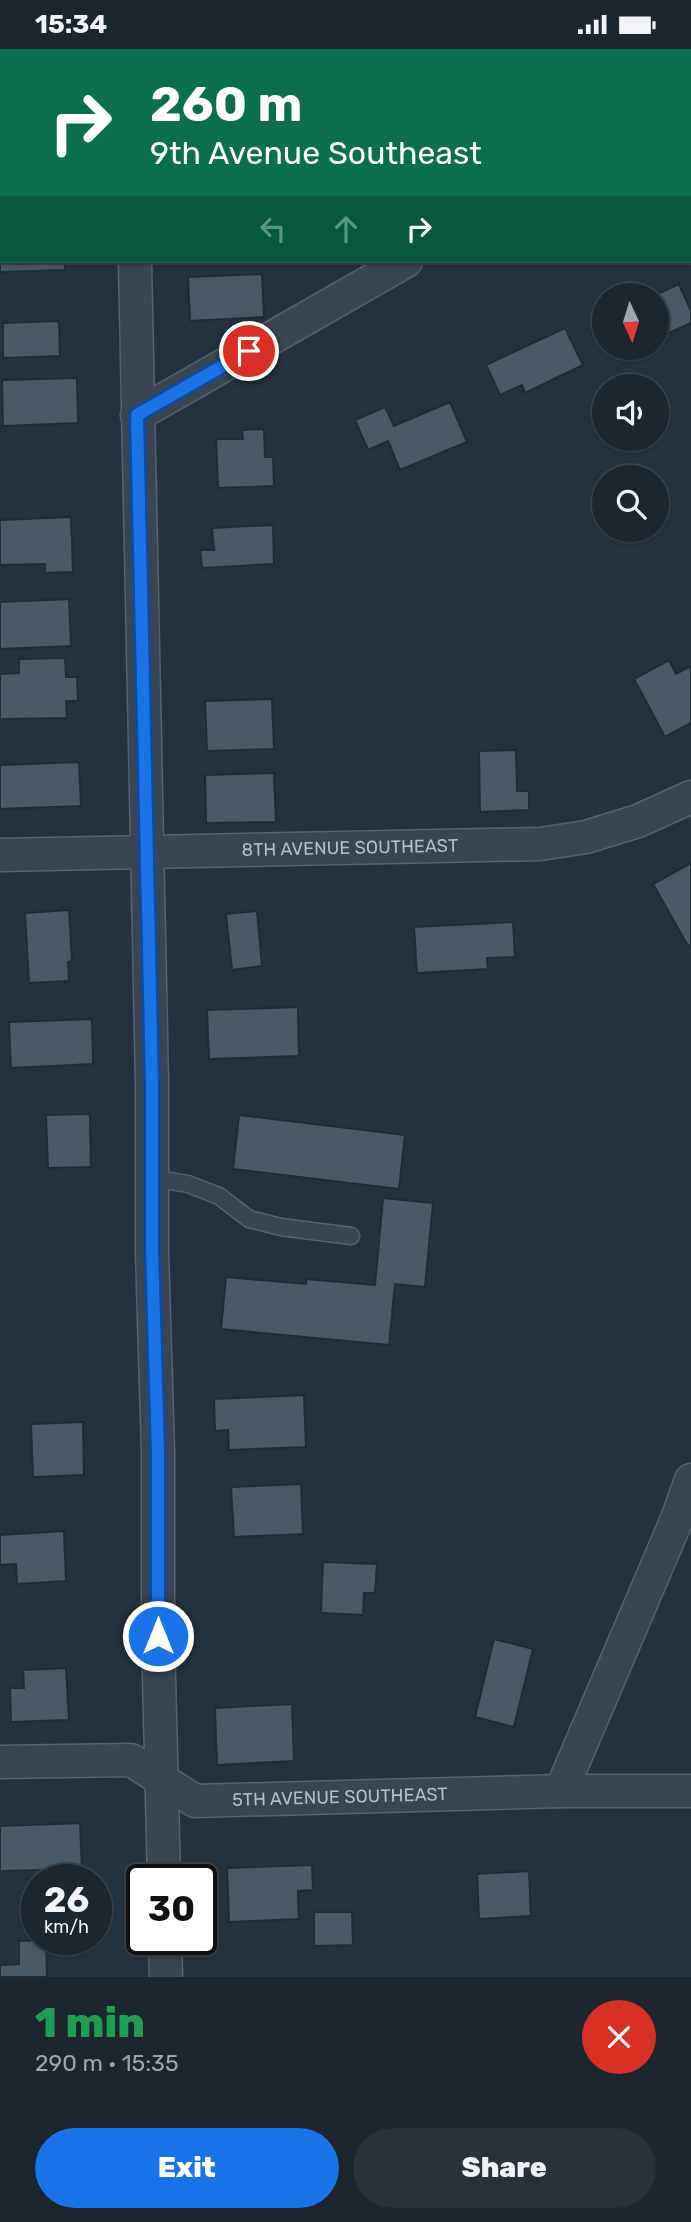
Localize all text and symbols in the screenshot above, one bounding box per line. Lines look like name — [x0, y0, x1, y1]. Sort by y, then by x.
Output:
text: 15:34 — [35, 9, 107, 40]
text: 260 m — [150, 75, 302, 133]
icon: right — [35, 77, 126, 168]
text: 9th Avenue Southeast — [150, 134, 482, 172]
icon: left — [254, 210, 292, 248]
icon: ahead — [327, 210, 365, 248]
icon: right — [400, 210, 438, 248]
north arrow — [592, 283, 668, 361]
map controls — [592, 283, 669, 542]
pin — [219, 321, 279, 381]
icon: arrive — [230, 332, 268, 370]
button: sound — [592, 374, 669, 451]
button: search — [592, 465, 669, 542]
street label: 8TH AVENUE SOUTHEAST — [241, 835, 458, 861]
position arrow — [121, 1599, 195, 1673]
street label: 5TH AVENUE SOUTHEAST — [232, 1783, 448, 1811]
speed limit sign: 30 — [126, 1864, 217, 1955]
text: 26 — [44, 1879, 89, 1921]
text: km/h — [44, 1916, 89, 1938]
text: 1 min — [35, 1998, 145, 2048]
button: close — [582, 2000, 656, 2074]
text: 290 m · 15:35 — [35, 2049, 179, 2077]
button: Exit — [35, 2128, 339, 2208]
button: Share — [353, 2128, 656, 2208]

